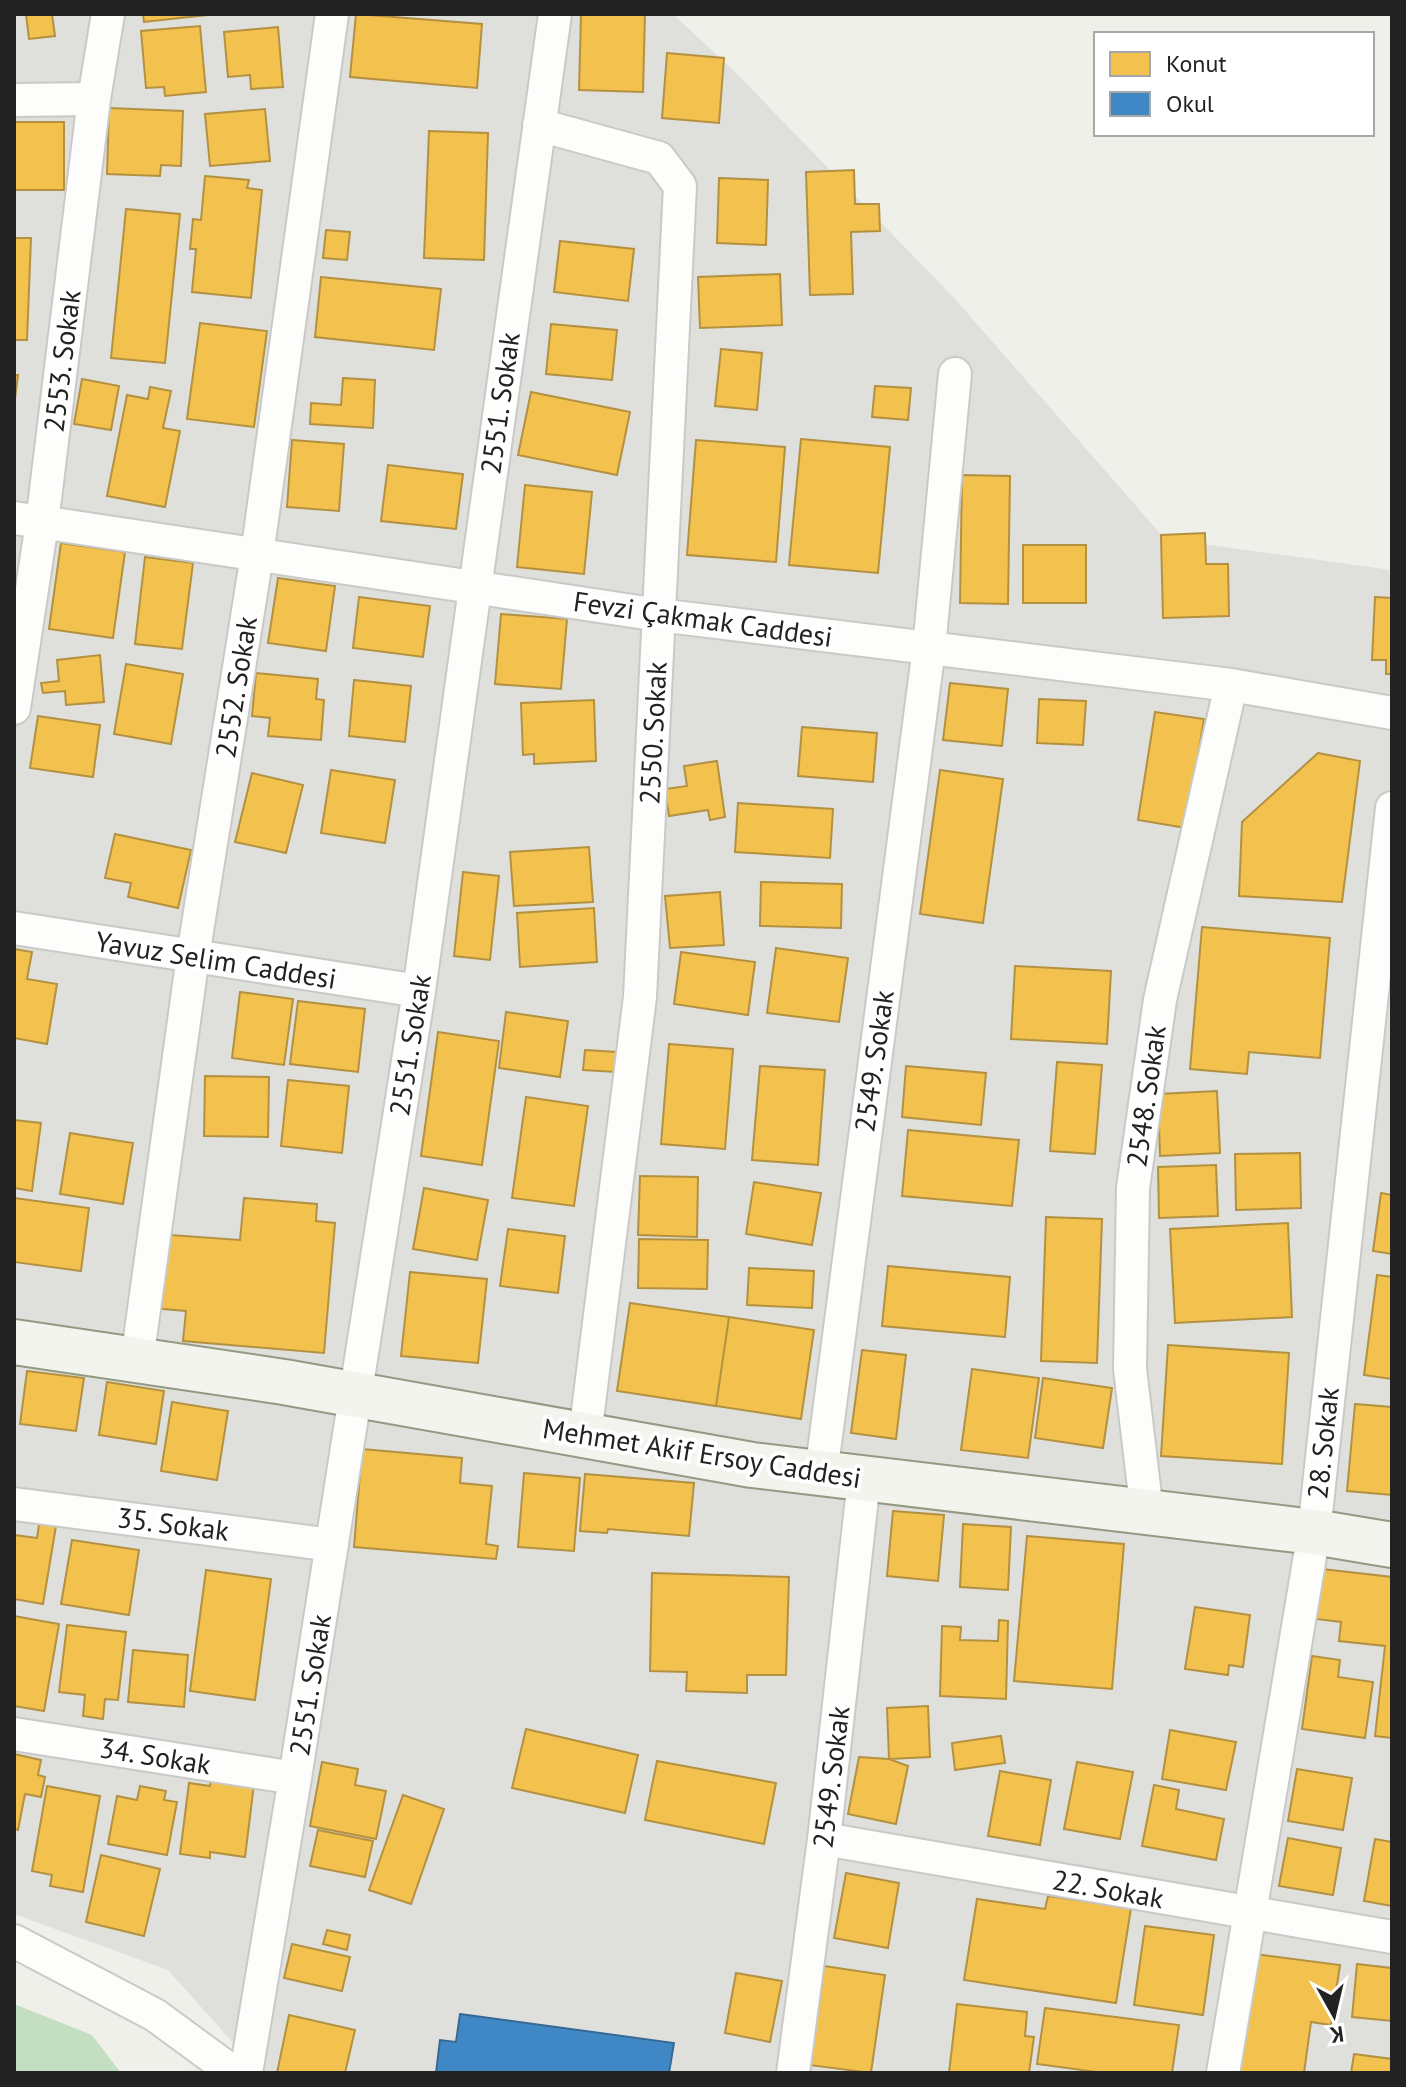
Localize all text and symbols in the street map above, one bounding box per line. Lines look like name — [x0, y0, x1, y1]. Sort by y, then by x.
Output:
legend — [1094, 32, 1374, 136]
text: Konut — [1166, 48, 1227, 79]
text: Okul — [1166, 88, 1214, 119]
street label: 2553. Sokak — [34, 287, 89, 434]
street label: 2551. Sokak — [471, 329, 528, 476]
street label: Fevzi Çakmak Caddesi — [571, 582, 835, 655]
street label: 2552. Sokak — [206, 613, 265, 760]
street label: 2550. Sokak — [630, 660, 675, 805]
street label: Yavuz Selim Caddesi — [93, 922, 339, 997]
street label: 2551. Sokak — [380, 971, 439, 1118]
street label: 2549. Sokak — [845, 987, 902, 1134]
street label: 2548. Sokak — [1117, 1022, 1174, 1169]
street label: 28. Sokak — [1298, 1385, 1347, 1501]
street label: Mehmet Akif Ersoy Caddesi — [540, 1409, 864, 1496]
street label: 35. Sokak — [115, 1498, 232, 1549]
street label: 2551. Sokak — [280, 1611, 339, 1758]
street label: 2549. Sokak — [803, 1703, 858, 1850]
street label: 34. Sokak — [97, 1728, 214, 1783]
street label: 22. Sokak — [1050, 1861, 1167, 1917]
north arrow — [1294, 1975, 1374, 2055]
text: K — [1328, 2020, 1345, 2050]

